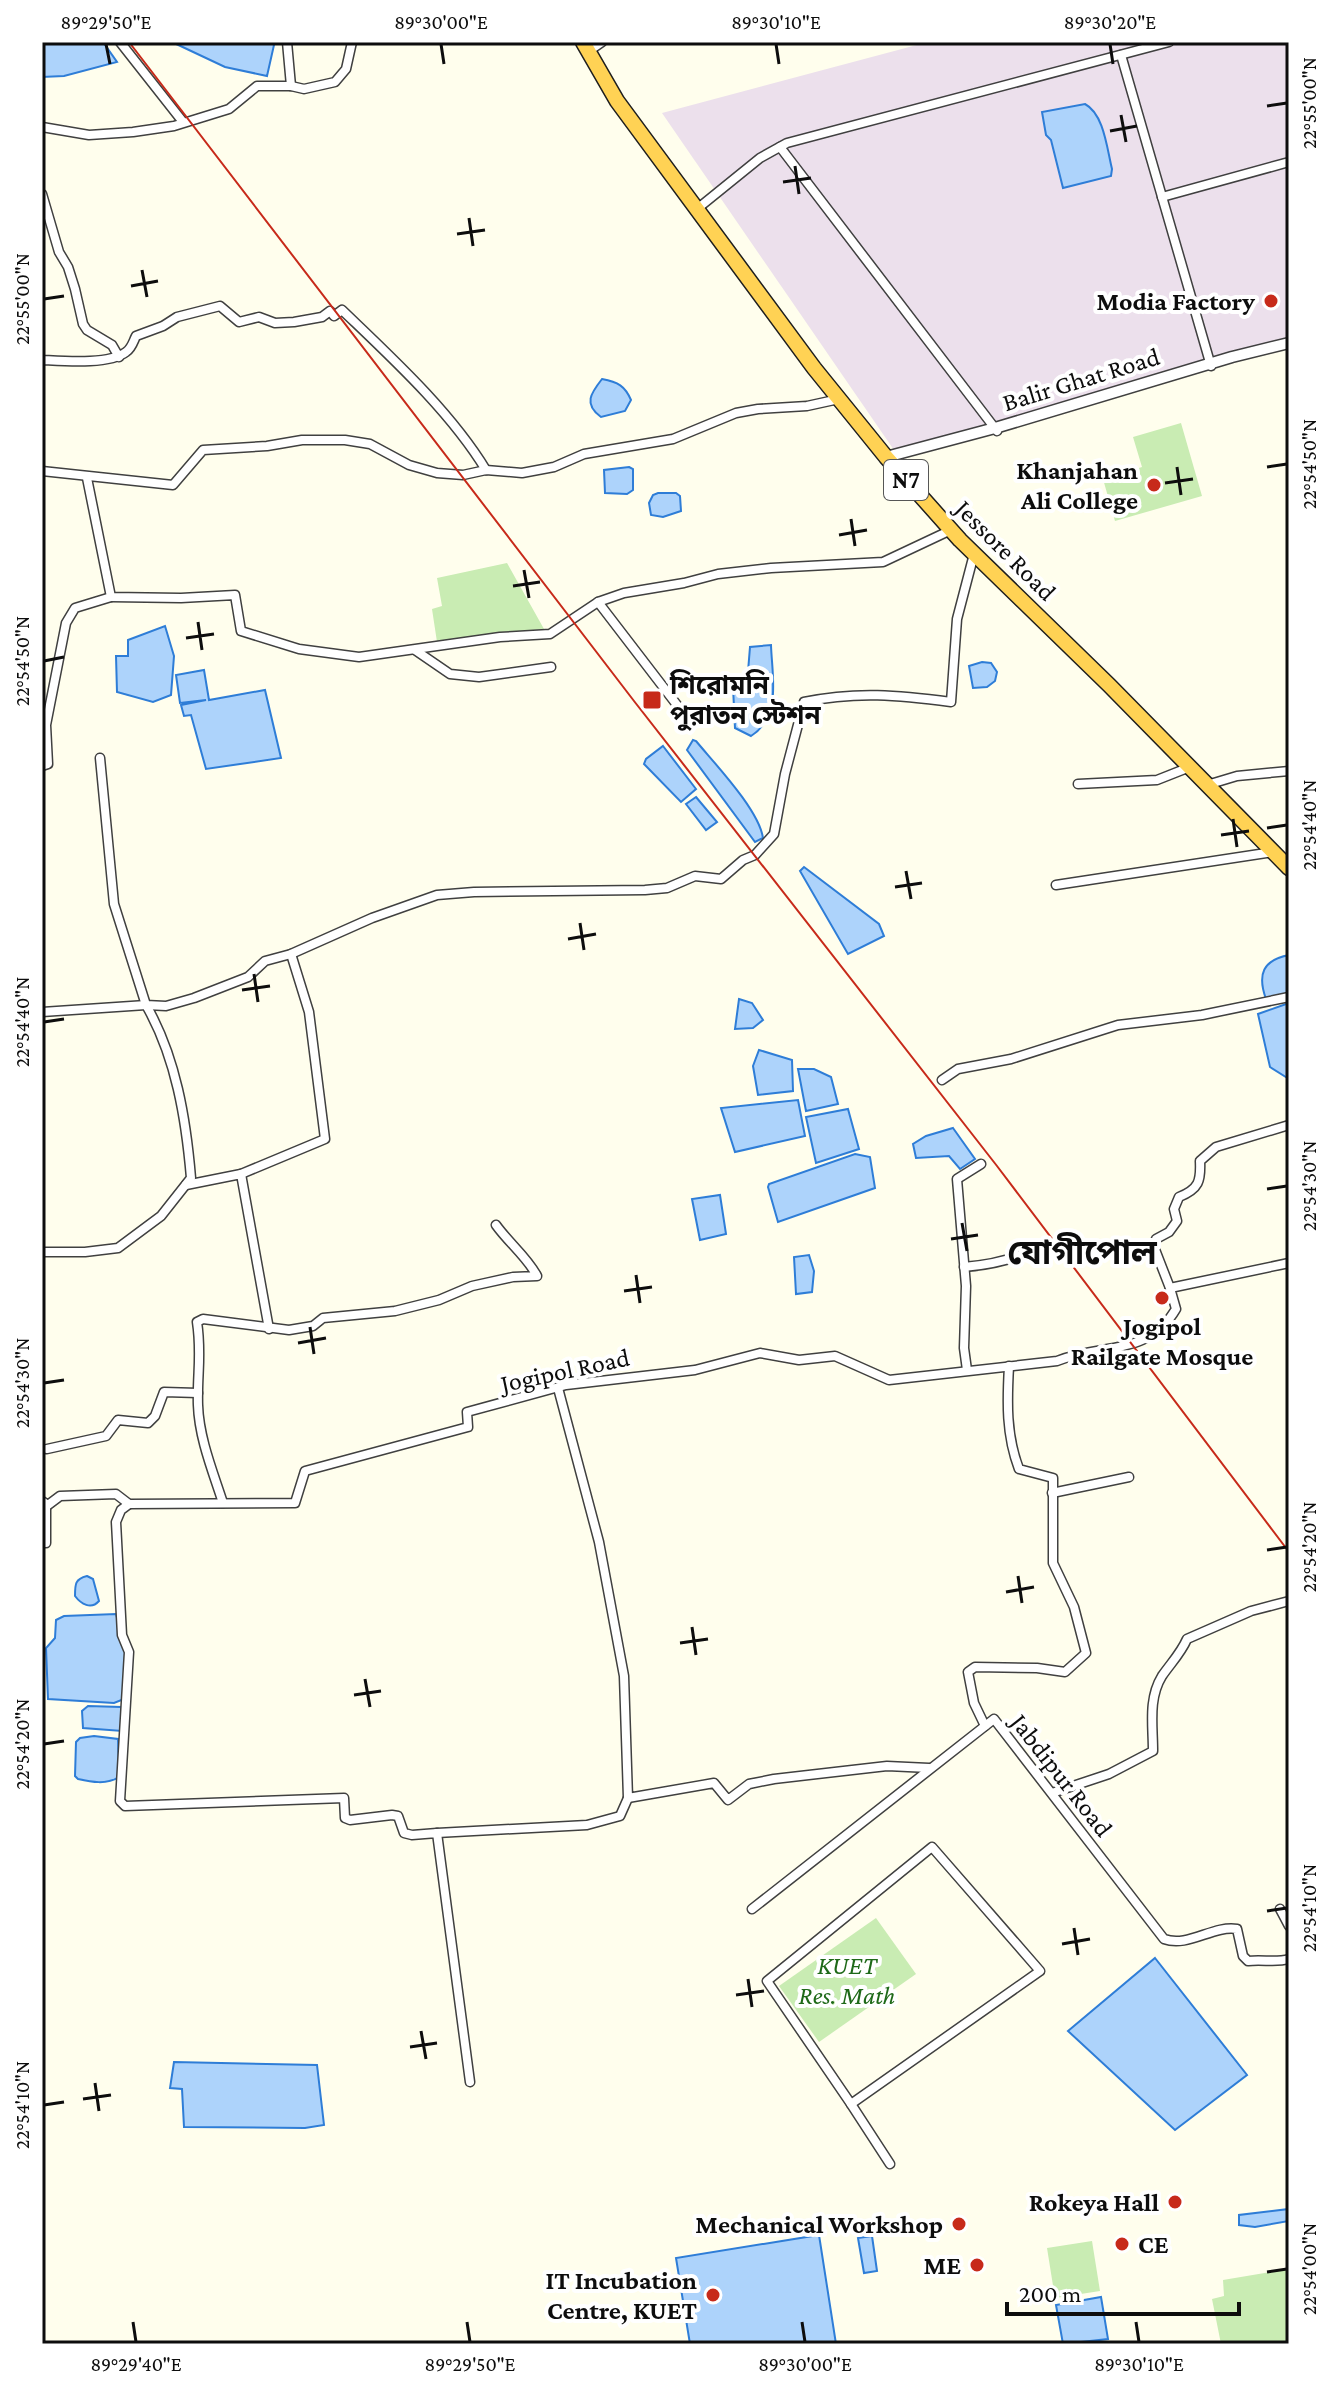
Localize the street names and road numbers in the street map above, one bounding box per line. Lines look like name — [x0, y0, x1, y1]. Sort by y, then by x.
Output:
street label: Balir Ghat Road — [999, 342, 1163, 417]
road number: N7 — [884, 460, 928, 500]
street label: Jessore Road — [948, 493, 1062, 607]
street label: Jogipol Road — [496, 1343, 632, 1399]
street label: Jabdipur Road — [1003, 1707, 1119, 1843]

